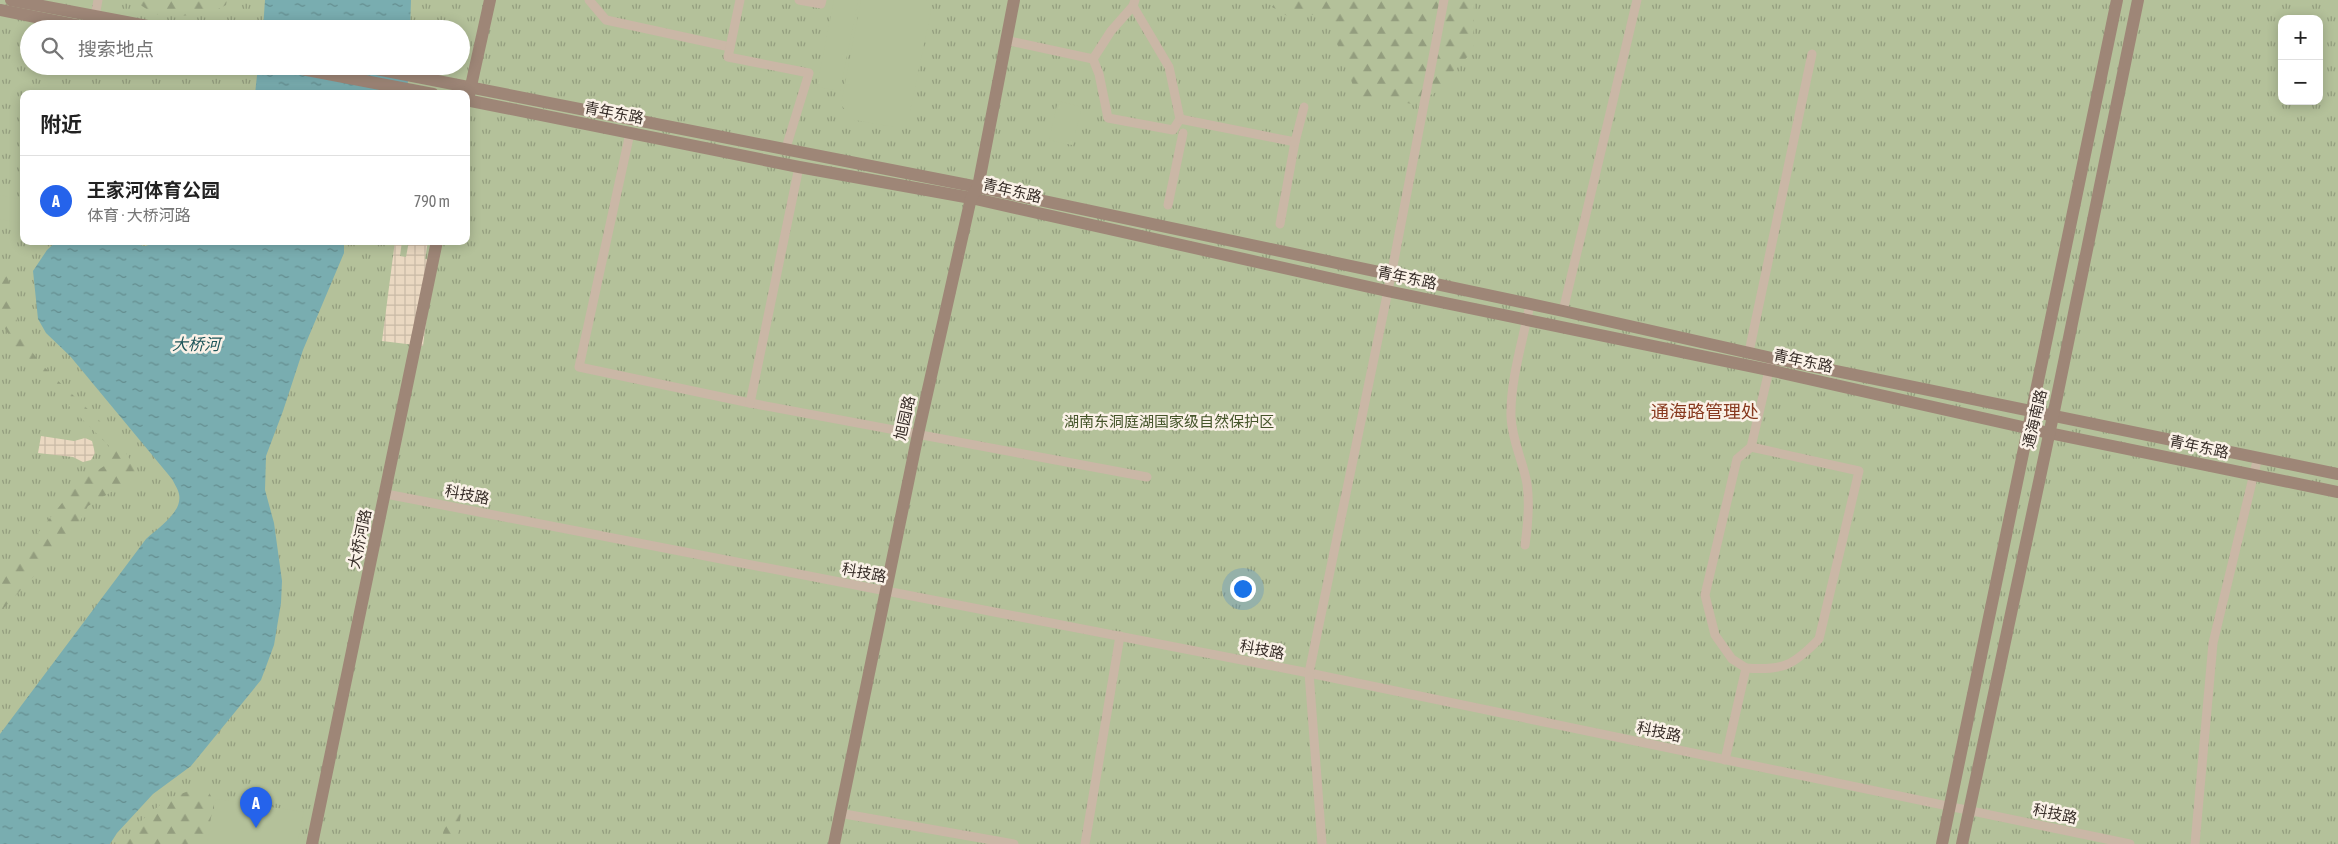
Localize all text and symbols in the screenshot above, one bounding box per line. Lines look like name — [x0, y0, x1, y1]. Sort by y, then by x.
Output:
map controls — [2278, 15, 2323, 105]
button: + — [2278, 15, 2323, 60]
search box — [20, 20, 470, 75]
icon: search — [38, 34, 66, 62]
text: 搜索地点 — [78, 38, 154, 60]
button: − — [2278, 60, 2323, 105]
street label: 青年东路 — [583, 98, 645, 127]
text: 附近 — [40, 112, 82, 136]
street label: 青年东路 — [981, 175, 1043, 206]
text: 王家河体育公园 — [87, 179, 220, 201]
text: A — [52, 192, 60, 210]
text: 790 m — [414, 192, 450, 210]
text: 体育 · 大桥河路 — [87, 206, 191, 224]
street label: 青年东路 — [1376, 263, 1438, 292]
water label: 大桥河 — [172, 335, 223, 353]
street label: 青年东路 — [1772, 346, 1834, 375]
street label: 通海南路 — [2019, 388, 2050, 450]
street label: 旭园路 — [891, 394, 918, 442]
district label: 通海路管理处 — [1651, 401, 1759, 422]
park label: 湖南东洞庭湖国家级自然保护区 — [1064, 413, 1274, 430]
street label: 青年东路 — [2168, 432, 2230, 461]
street label: 科技路 — [443, 482, 491, 507]
street label: 大桥河路 — [345, 508, 374, 570]
street label: 科技路 — [840, 560, 888, 585]
your location — [1230, 576, 1256, 602]
street label: 科技路 — [1238, 637, 1286, 662]
street label: 科技路 — [1635, 719, 1683, 745]
pin: A — [240, 787, 272, 828]
street label: 科技路 — [2031, 801, 2079, 827]

